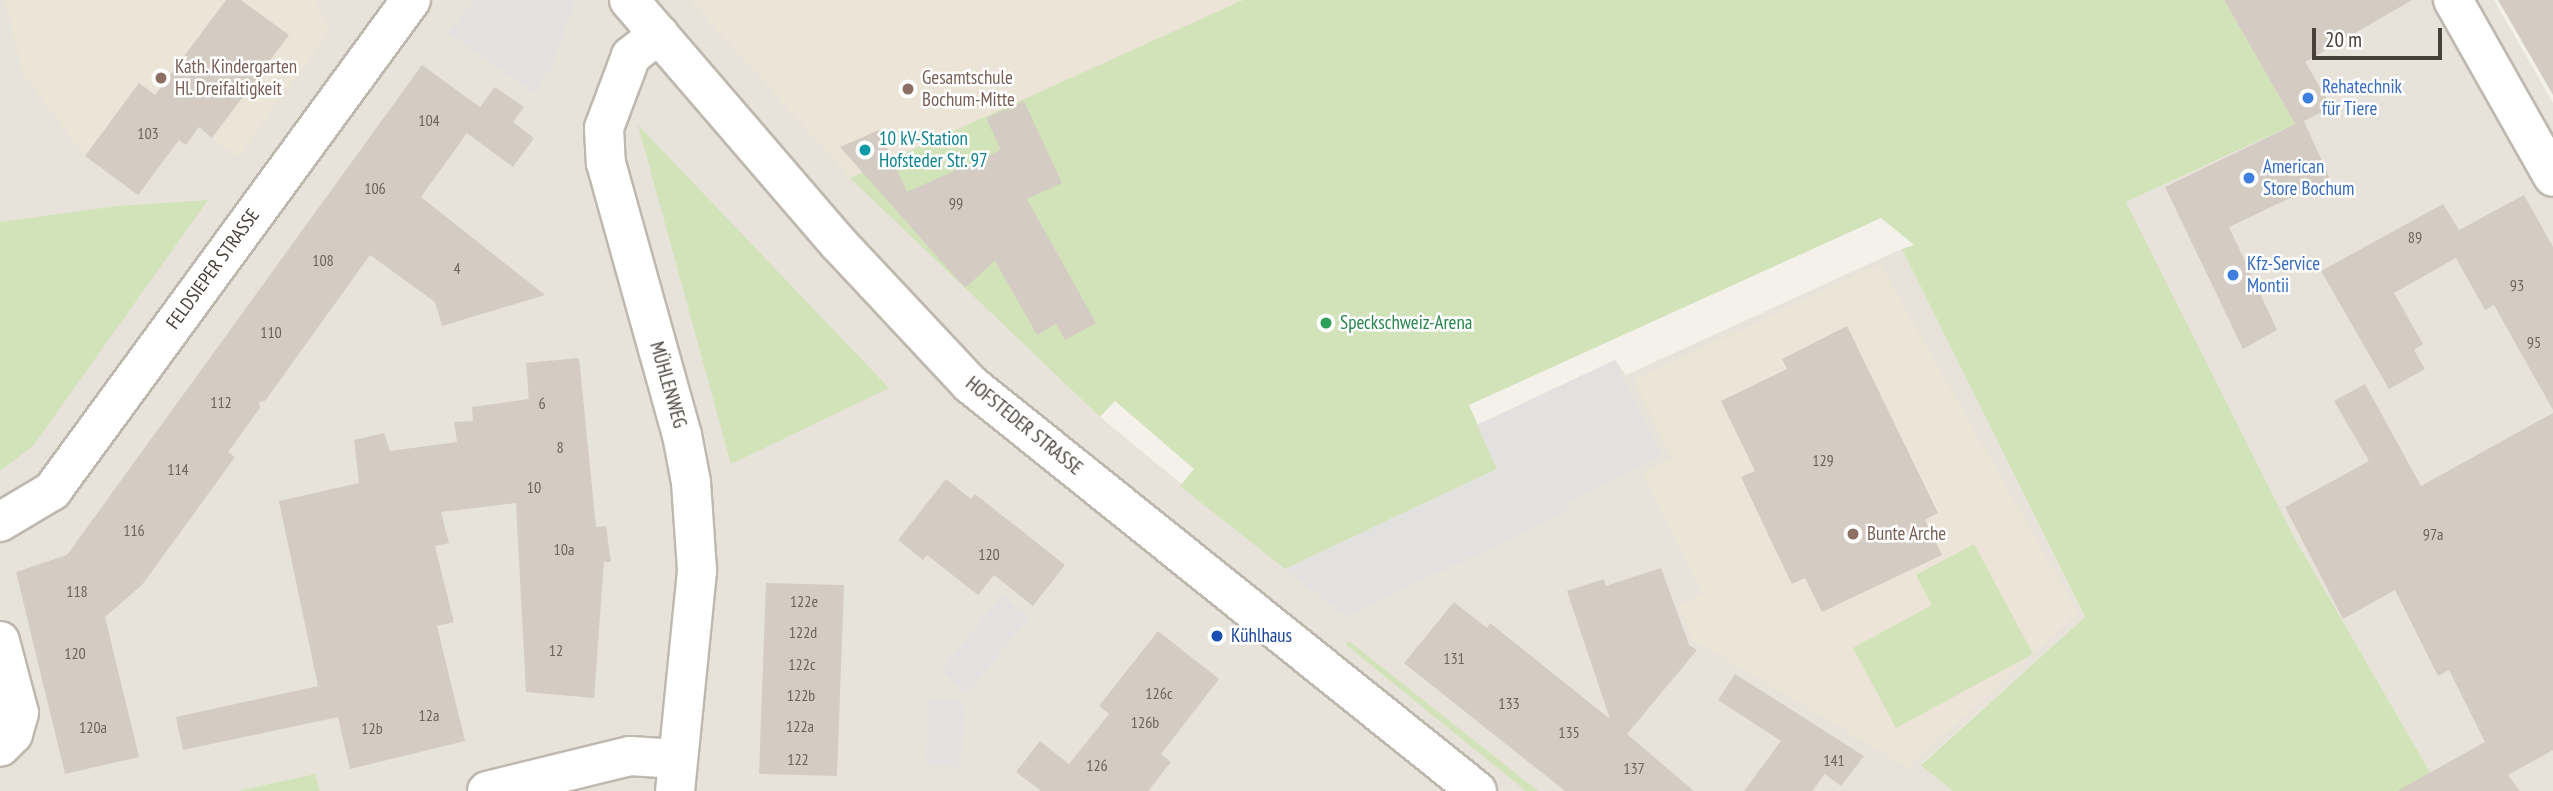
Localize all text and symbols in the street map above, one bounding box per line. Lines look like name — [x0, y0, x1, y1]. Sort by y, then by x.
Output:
scale bar — [2315, 14, 2444, 58]
text: 20 m — [2325, 26, 2362, 53]
place label: Kath. Kindergarten Hl. Dreifaltigkeit — [175, 56, 298, 100]
place label: Gesamtschule Bochum-Mitte — [922, 67, 1015, 111]
marker: Kath. Kindergarten Hl. Dreifaltigkeit — [153, 70, 169, 86]
place label: Rehatechnik für Tiere — [2322, 76, 2402, 120]
marker: Gesamtschule Bochum-Mitte — [900, 81, 916, 97]
marker: Rehatechnik für Tiere — [2300, 90, 2316, 106]
house number: 104 — [418, 110, 440, 130]
house number: 103 — [137, 123, 159, 143]
place label: 10 kV-Station Hofsteder Str. 97 — [879, 128, 989, 172]
marker: 10 kV-Station Hofsteder Str. 97 — [857, 142, 873, 158]
place label: American Store Bochum — [2263, 156, 2354, 200]
marker: American Store Bochum — [2241, 170, 2257, 186]
house number: 106 — [364, 178, 386, 198]
house number: 99 — [949, 193, 963, 213]
street label: FELDSIEPER STRASSE — [162, 204, 264, 334]
house number: 89 — [2408, 227, 2422, 247]
house number: 108 — [312, 250, 334, 270]
place label: Kfz-Service Montii — [2247, 253, 2320, 297]
house number: 4 — [453, 258, 461, 278]
marker: Kfz-Service Montii — [2225, 267, 2241, 283]
house number: 93 — [2510, 275, 2524, 295]
place label: Speckschweiz-Arena — [1340, 312, 1472, 334]
marker: Speckschweiz-Arena — [1318, 315, 1334, 331]
house number: 110 — [260, 322, 282, 342]
house number: 95 — [2527, 332, 2541, 352]
street label: MÜHLENWEG — [645, 339, 691, 431]
street label: HOFSTEDER STRASSE — [961, 372, 1087, 480]
house number: 112 — [210, 392, 232, 412]
house number: 6 — [538, 393, 546, 413]
house number: 8 — [556, 437, 564, 457]
house number: 129 — [1812, 450, 1834, 470]
house number: 114 — [167, 459, 189, 479]
house number: 10 — [527, 477, 541, 497]
house number: 116 — [123, 520, 145, 540]
place label: Bunte Arche — [1867, 523, 1947, 545]
house number: 97a — [2423, 524, 2443, 544]
marker: Bunte Arche — [1845, 526, 1861, 542]
house number: 10a — [554, 539, 574, 559]
house number: 120 — [978, 544, 1000, 564]
house number: 118 — [66, 581, 88, 601]
house number: 122e — [790, 591, 818, 611]
house number: 122d — [789, 622, 817, 642]
place label: Kühlhaus — [1231, 625, 1292, 647]
marker: Kühlhaus — [1209, 628, 1225, 644]
house number: 12 — [549, 640, 563, 660]
house number: 120 — [64, 643, 86, 663]
house number: 131 — [1443, 648, 1465, 668]
house number: 122c — [788, 654, 816, 674]
house number: 126c — [1145, 683, 1173, 703]
house number: 122b — [787, 685, 815, 705]
house number: 133 — [1498, 693, 1520, 713]
house number: 12a — [419, 705, 439, 725]
house number: 126b — [1131, 712, 1159, 732]
house number: 122a — [786, 716, 814, 736]
house number: 120a — [79, 717, 107, 737]
house number: 12b — [361, 718, 383, 738]
house number: 135 — [1558, 722, 1580, 742]
house number: 122 — [787, 749, 809, 769]
house number: 141 — [1823, 750, 1845, 770]
house number: 126 — [1086, 755, 1108, 775]
house number: 137 — [1623, 758, 1645, 778]

